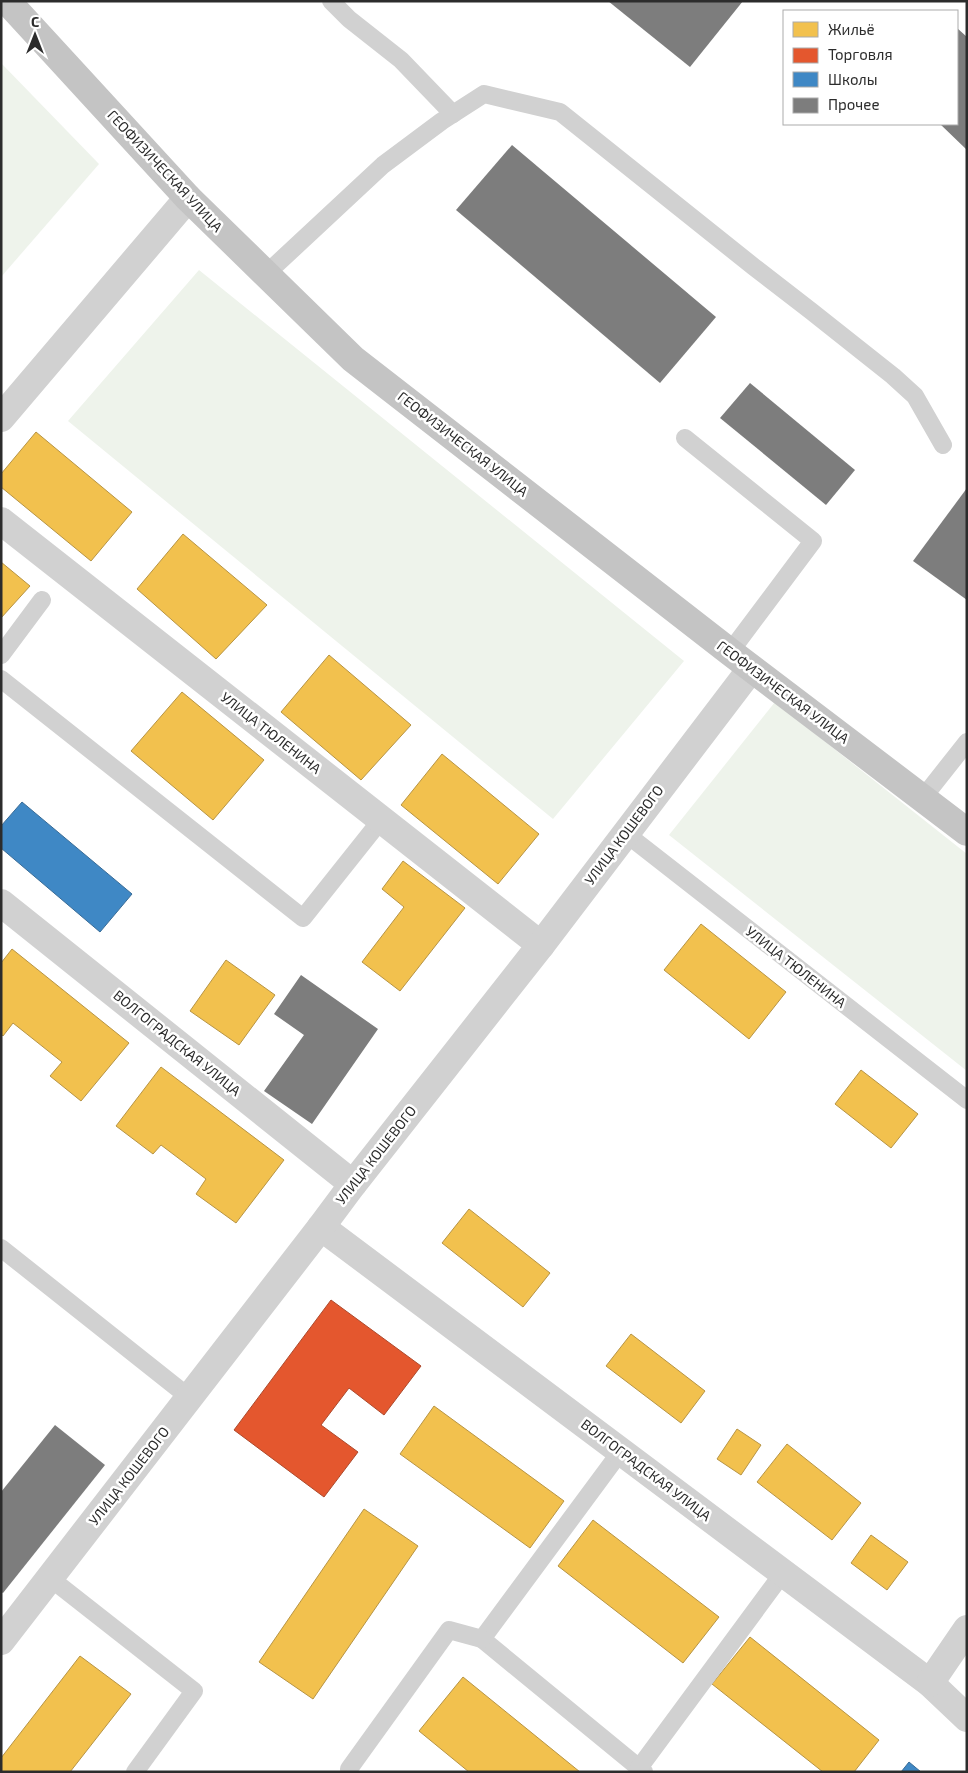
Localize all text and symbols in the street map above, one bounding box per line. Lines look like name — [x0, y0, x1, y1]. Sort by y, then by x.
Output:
north arrow — [10, 10, 60, 60]
legend — [783, 10, 958, 125]
text: С — [31, 13, 39, 30]
text: Жильё — [828, 20, 875, 38]
text: Торговля — [828, 45, 893, 63]
text: Школы — [828, 70, 878, 88]
text: Прочее — [828, 95, 880, 113]
street label: ГЕОФИЗИЧЕСКАЯ УЛИЦА — [104, 106, 227, 235]
street label: ГЕОФИЗИЧЕСКАЯ УЛИЦА — [395, 387, 532, 500]
street label: ГЕОФИЗИЧЕСКАЯ УЛИЦА — [714, 636, 853, 747]
street label: УЛИЦА ТЮЛЕНИНА — [218, 688, 325, 777]
street label: УЛИЦА КОШЕВОГО — [581, 781, 667, 888]
street label: УЛИЦА ТЮЛЕНИНА — [743, 922, 850, 1011]
street label: ВОЛГОГРАДСКАЯ УЛИЦА — [110, 986, 244, 1099]
street label: УЛИЦА КОШЕВОГО — [332, 1102, 419, 1207]
street label: ВОЛГОГРАДСКАЯ УЛИЦА — [578, 1415, 715, 1524]
street label: УЛИЦА КОШЕВОГО — [85, 1423, 172, 1528]

